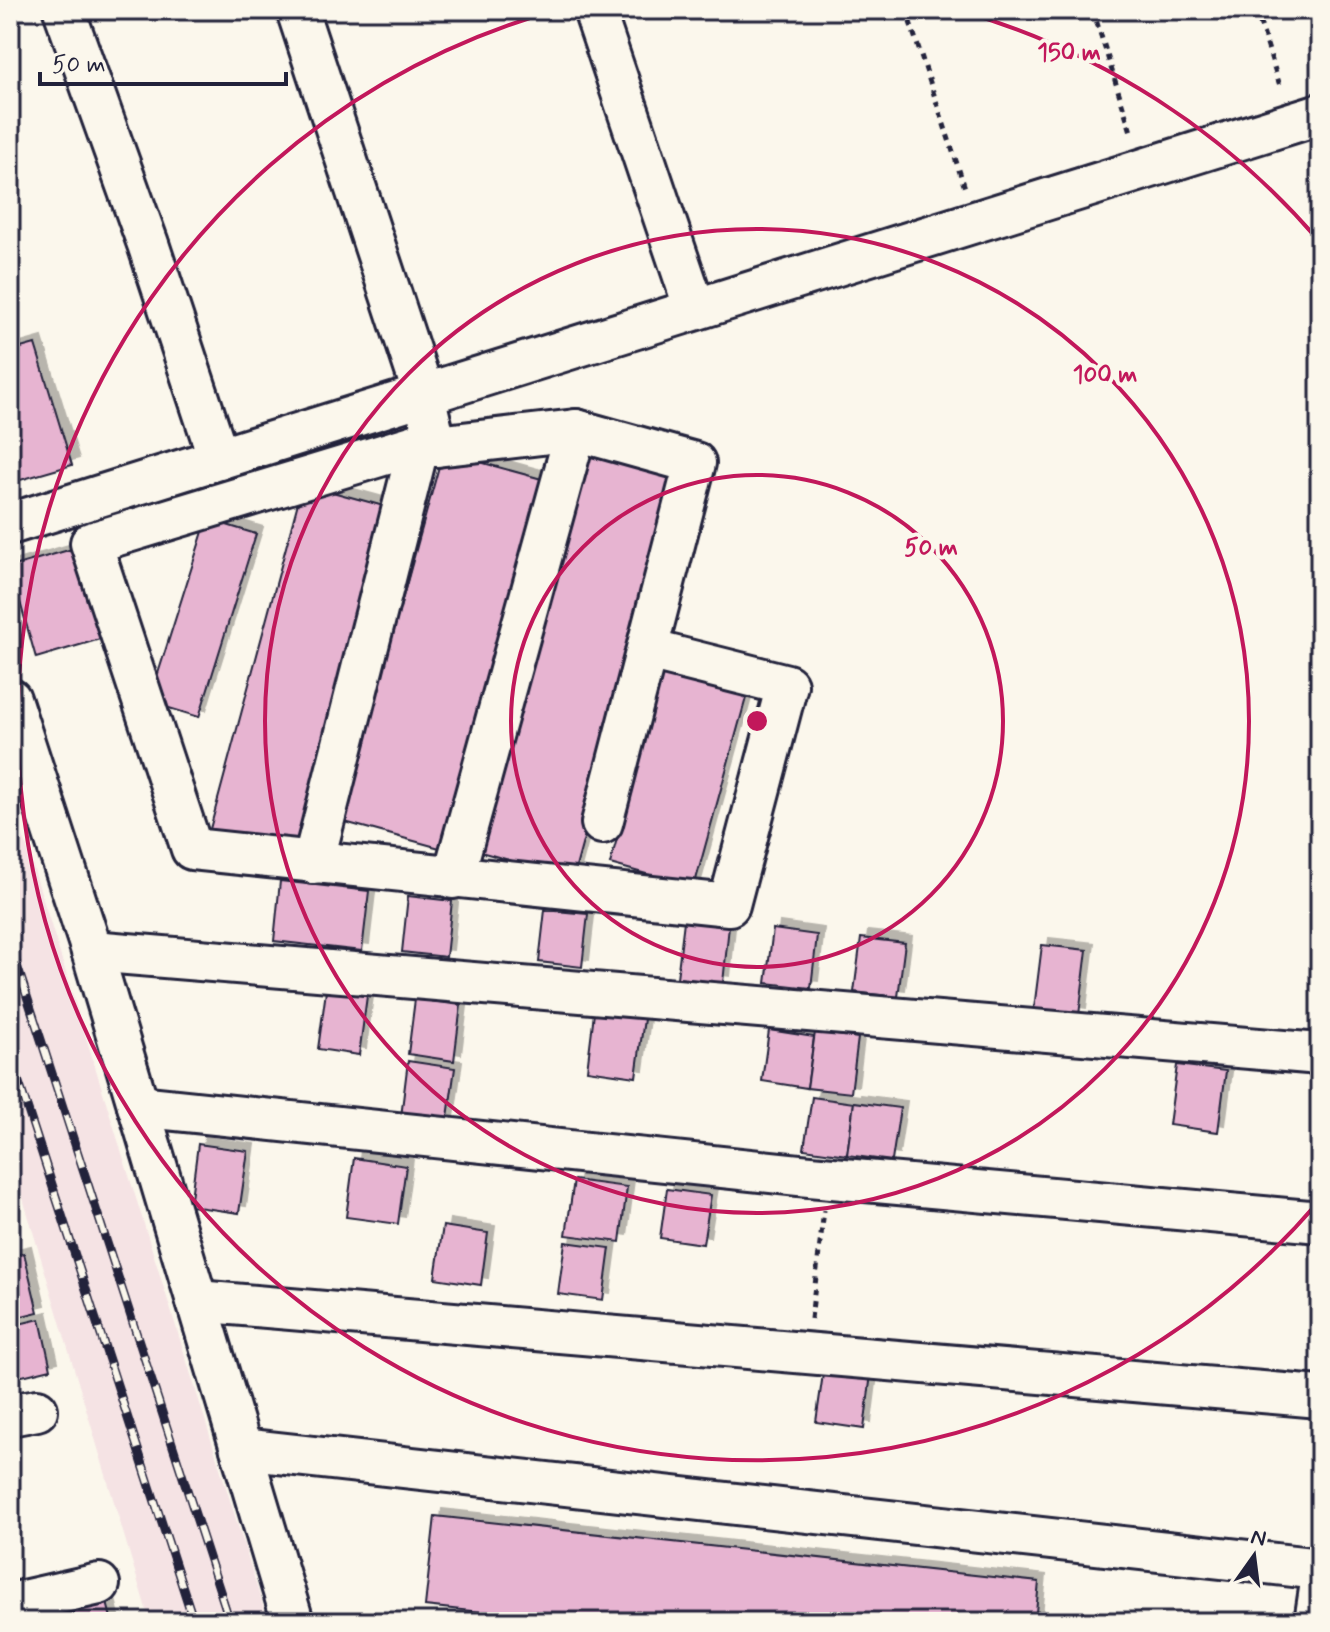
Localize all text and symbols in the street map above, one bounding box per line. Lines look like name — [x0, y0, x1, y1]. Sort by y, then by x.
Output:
scale bar — [40, 36, 286, 86]
text: 150 m — [1037, 38, 1101, 69]
text: 50 m — [52, 50, 106, 81]
text: 100 m — [1073, 360, 1137, 391]
text: 50 m — [904, 533, 958, 564]
centre of rings — [743, 707, 771, 735]
north arrow — [1214, 1516, 1294, 1596]
text: N — [1248, 1523, 1269, 1554]

